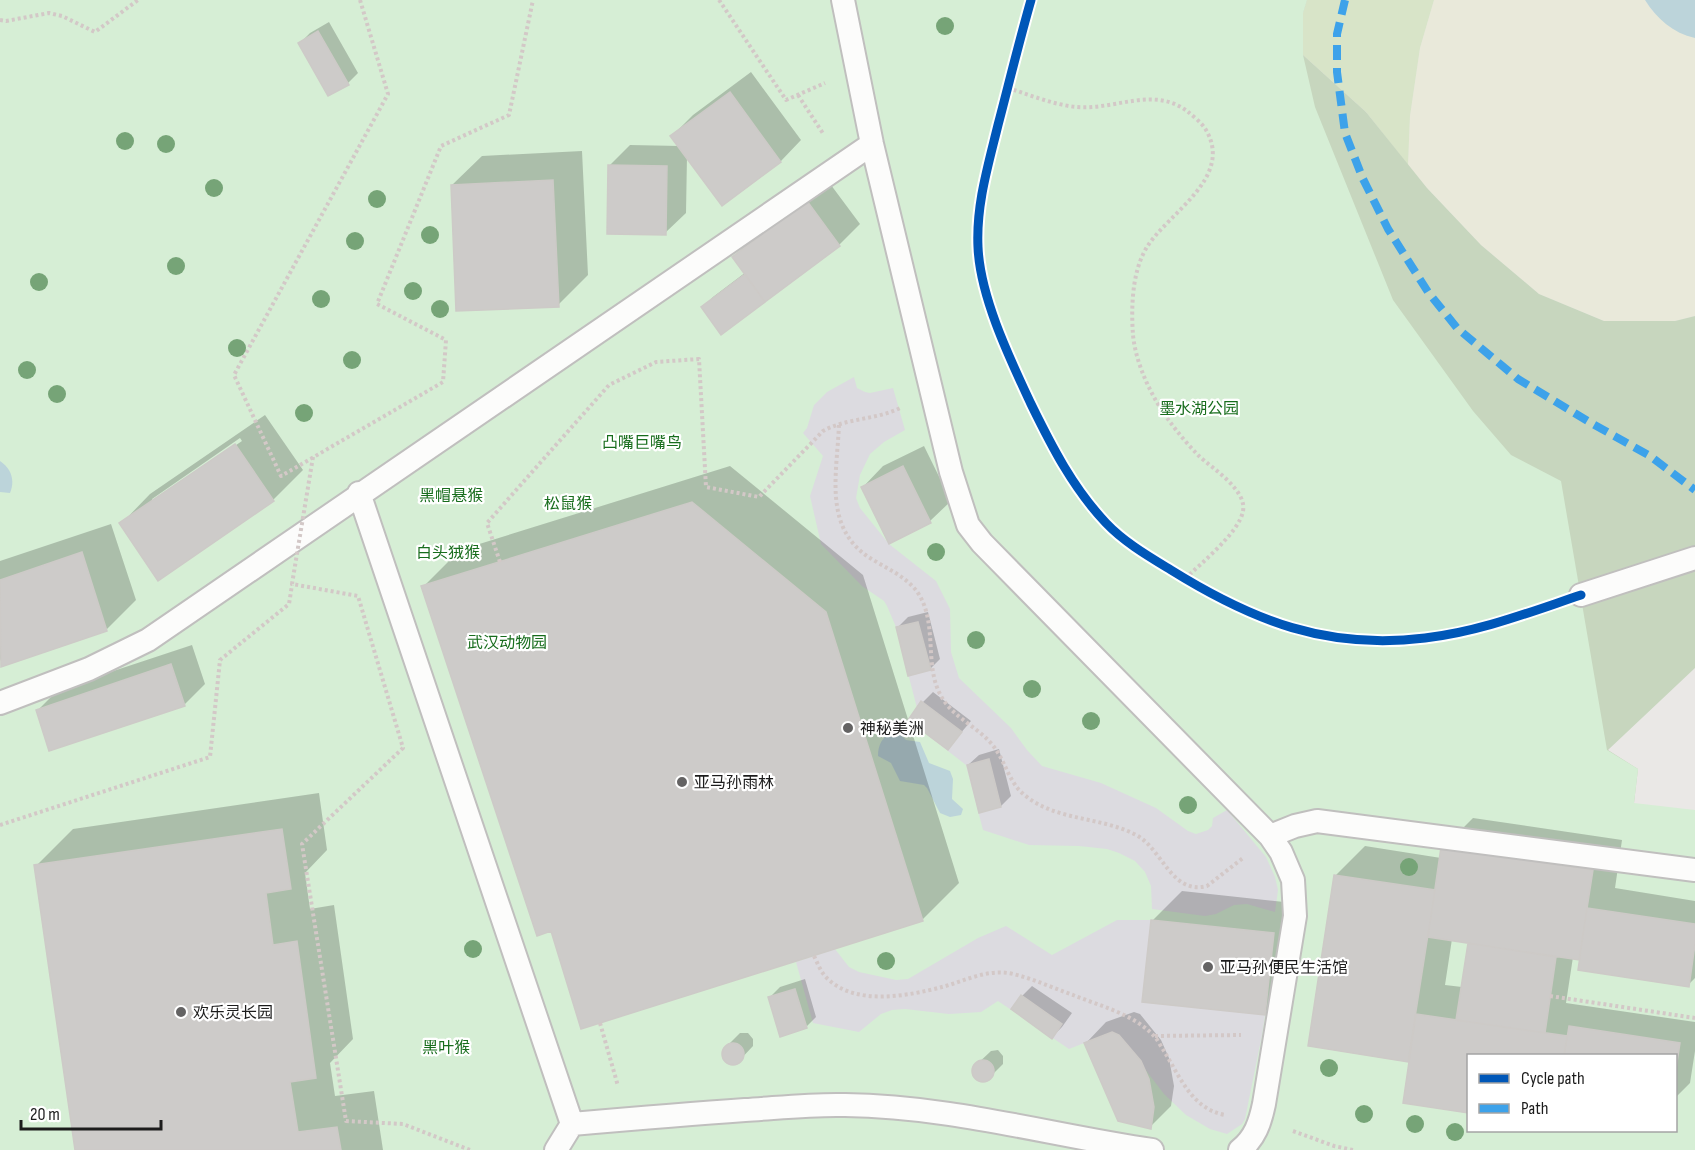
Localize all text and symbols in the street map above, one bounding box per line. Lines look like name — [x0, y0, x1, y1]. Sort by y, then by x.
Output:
park label: 墨水湖公园 — [1159, 400, 1239, 419]
park label: 凸嘴巨嘴鸟 — [602, 434, 682, 453]
park label: 黑帽悬猴 — [419, 487, 483, 506]
park label: 松鼠猴 — [544, 495, 592, 514]
park label: 白头狨猴 — [416, 544, 480, 563]
park label: 武汉动物园 — [467, 634, 547, 653]
place label: 神秘美洲 — [860, 720, 924, 739]
marker: 神秘美洲 — [841, 721, 855, 735]
place label: 亚马孙雨林 — [694, 774, 774, 793]
marker: 亚马孙雨林 — [675, 775, 689, 789]
place label: 亚马孙便民生活馆 — [1220, 959, 1348, 978]
marker: 亚马孙便民生活馆 — [1201, 960, 1215, 974]
place label: 欢乐灵长园 — [193, 1004, 273, 1023]
marker: 欢乐灵长园 — [174, 1005, 188, 1019]
park label: 黑叶猴 — [422, 1039, 470, 1058]
legend — [1467, 1054, 1677, 1132]
text: Cycle path — [1521, 1068, 1585, 1089]
scale bar — [21, 1093, 160, 1131]
text: Path — [1521, 1098, 1549, 1119]
text: 20 m — [30, 1104, 60, 1125]

